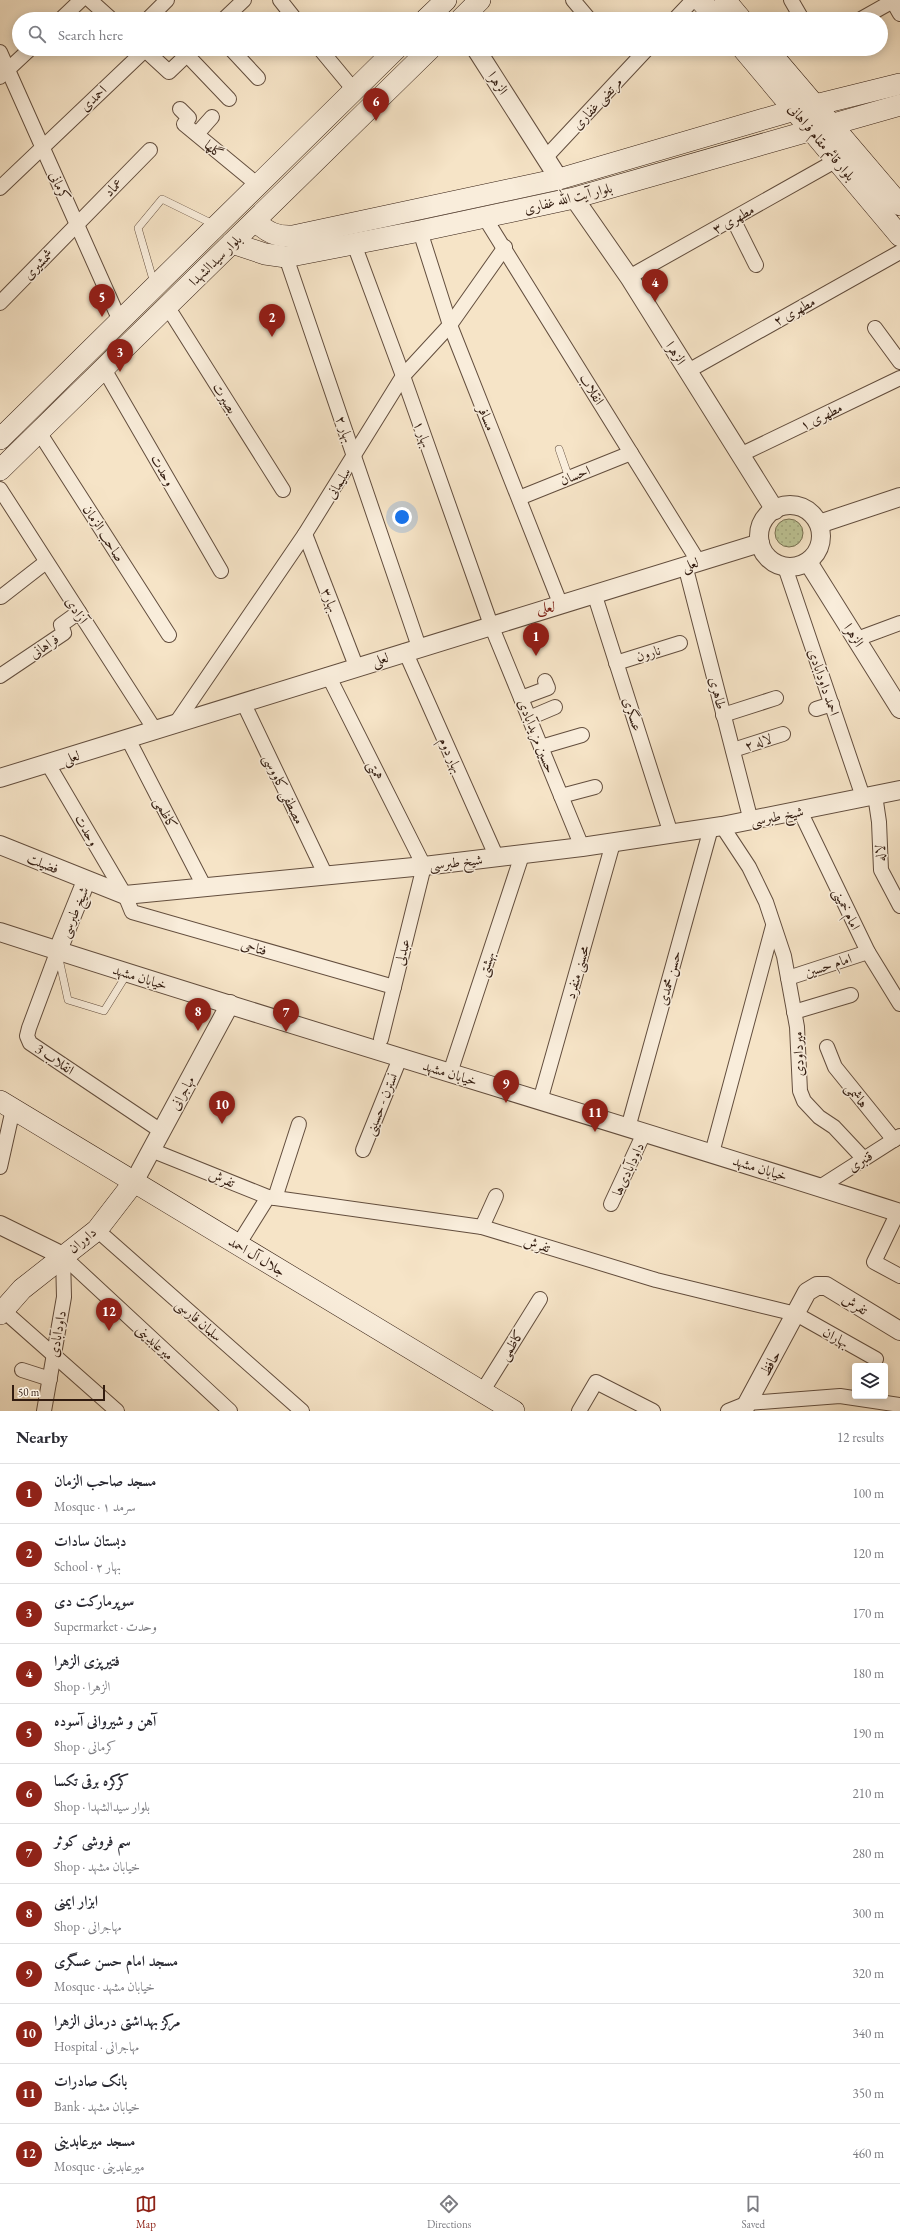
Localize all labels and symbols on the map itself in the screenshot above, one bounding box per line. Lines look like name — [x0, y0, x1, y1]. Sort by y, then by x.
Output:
street label: الزهرا — [484, 68, 512, 98]
street label: مرتضی غفاری — [568, 73, 627, 134]
street label: احمدی — [76, 81, 110, 115]
pin: 6 — [363, 88, 389, 121]
street label: بلوار قائم مقام فراهانی — [781, 100, 860, 187]
street label: گلها — [201, 136, 227, 162]
street label: کرمانی — [46, 168, 74, 204]
street label: عماد — [100, 174, 126, 200]
street label: بلوار آیت الله غفاری — [521, 176, 614, 218]
street label: مطهری ۳ — [709, 200, 757, 238]
street label: بلوار سیدالشهدا — [185, 230, 246, 290]
street label: شمشیری — [19, 245, 57, 283]
pin: 4 — [642, 269, 668, 302]
pin: 5 — [89, 284, 115, 317]
street label: مطهری ۲ — [770, 292, 818, 330]
pin: 2 — [259, 304, 285, 337]
street label: الزهرا — [662, 338, 690, 368]
pin: 3 — [107, 339, 133, 372]
street label: انقلاب — [575, 370, 609, 408]
street label: بصیرت — [209, 379, 242, 417]
street label: مطهری ۱ — [797, 398, 845, 434]
street label: مسافر — [473, 401, 500, 433]
street label: بهار ۲ — [331, 413, 358, 445]
street label: بهار ۱ — [409, 418, 436, 450]
street label: وحدت — [147, 451, 179, 489]
street label: احسان — [557, 461, 593, 489]
street label: سلیمانی — [321, 464, 355, 502]
street label: صاحب الزمان — [78, 501, 129, 565]
your location — [392, 507, 412, 527]
street label: لعلی — [679, 553, 701, 576]
street label: بهار۳ — [316, 585, 343, 615]
street label: آزادی — [62, 593, 93, 629]
district label: لعلی — [537, 597, 555, 618]
street label: الزهرا — [840, 620, 868, 650]
pin: 1 — [523, 623, 549, 656]
street label: فراهانی — [26, 630, 62, 662]
street label: نارون — [633, 641, 663, 665]
street label: احمد داودآبادی — [804, 646, 844, 718]
street label: لعلی — [369, 648, 391, 671]
street label: طاهری — [705, 675, 731, 711]
street label: عسگری — [618, 695, 647, 734]
street label: حسین مزیدآبادی — [513, 696, 560, 776]
street label: لاله ۲ — [742, 729, 774, 755]
street label: بهار دوم — [432, 734, 467, 777]
street label: لعلی — [60, 746, 82, 769]
street label: مصطفی کاووسی — [258, 751, 309, 828]
street label: همتی — [363, 757, 388, 783]
street label: کاظمی — [149, 794, 182, 832]
street label: شیخ طبرسی — [749, 802, 806, 834]
street label: وحدت — [71, 811, 103, 849]
street label: لاله — [871, 844, 889, 862]
street label: فضیلت — [24, 849, 62, 877]
street label: شیخ طبرسی — [428, 850, 484, 878]
street label: شیخ طبرسی — [55, 884, 96, 942]
street label: امام خمینی — [826, 885, 865, 935]
street label: فتاحی — [239, 935, 269, 959]
street label: عبدلی — [390, 937, 414, 967]
street label: محسنی منفرد — [561, 943, 594, 1001]
street label: بهشتی — [473, 949, 499, 979]
street label: حسن محمدی — [653, 949, 686, 1008]
street label: امام حسین — [802, 949, 855, 985]
street label: خیابان مشهد — [110, 960, 170, 995]
pin: 8 — [185, 998, 211, 1031]
pin: 7 — [273, 999, 299, 1032]
street label: میرداودی — [788, 1031, 808, 1077]
street label: انقلاب 3 — [32, 1039, 78, 1079]
street label: خیابان مشهد — [420, 1056, 480, 1091]
street label: نسترن - حسینی — [360, 1070, 403, 1138]
pin: 9 — [493, 1070, 519, 1103]
street label: مهاجرانی — [165, 1073, 200, 1114]
street label: هاشمی — [841, 1079, 873, 1112]
pin: 10 — [209, 1091, 235, 1124]
pin: 11 — [582, 1099, 608, 1132]
street label: داودآبادی‌ها — [608, 1140, 648, 1198]
street label: قنبری — [844, 1146, 876, 1176]
street label: خیابان مشهد — [730, 1151, 790, 1186]
street label: تفرش — [206, 1165, 238, 1191]
street label: داوران — [64, 1223, 100, 1257]
street label: تفرش — [522, 1231, 553, 1257]
street label: جلال آل احمد — [225, 1232, 289, 1280]
street label: تفرش — [839, 1289, 871, 1319]
street label: سلمان فارسی — [171, 1295, 226, 1346]
pin: 12 — [96, 1298, 122, 1331]
street label: داودآبادی — [44, 1309, 70, 1359]
street label: میرعابدینی — [132, 1320, 178, 1365]
street label: بهاران — [819, 1323, 852, 1352]
street label: کاظمی — [495, 1326, 528, 1364]
street label: حافظ — [756, 1347, 784, 1379]
scale bar — [12, 1383, 105, 1402]

